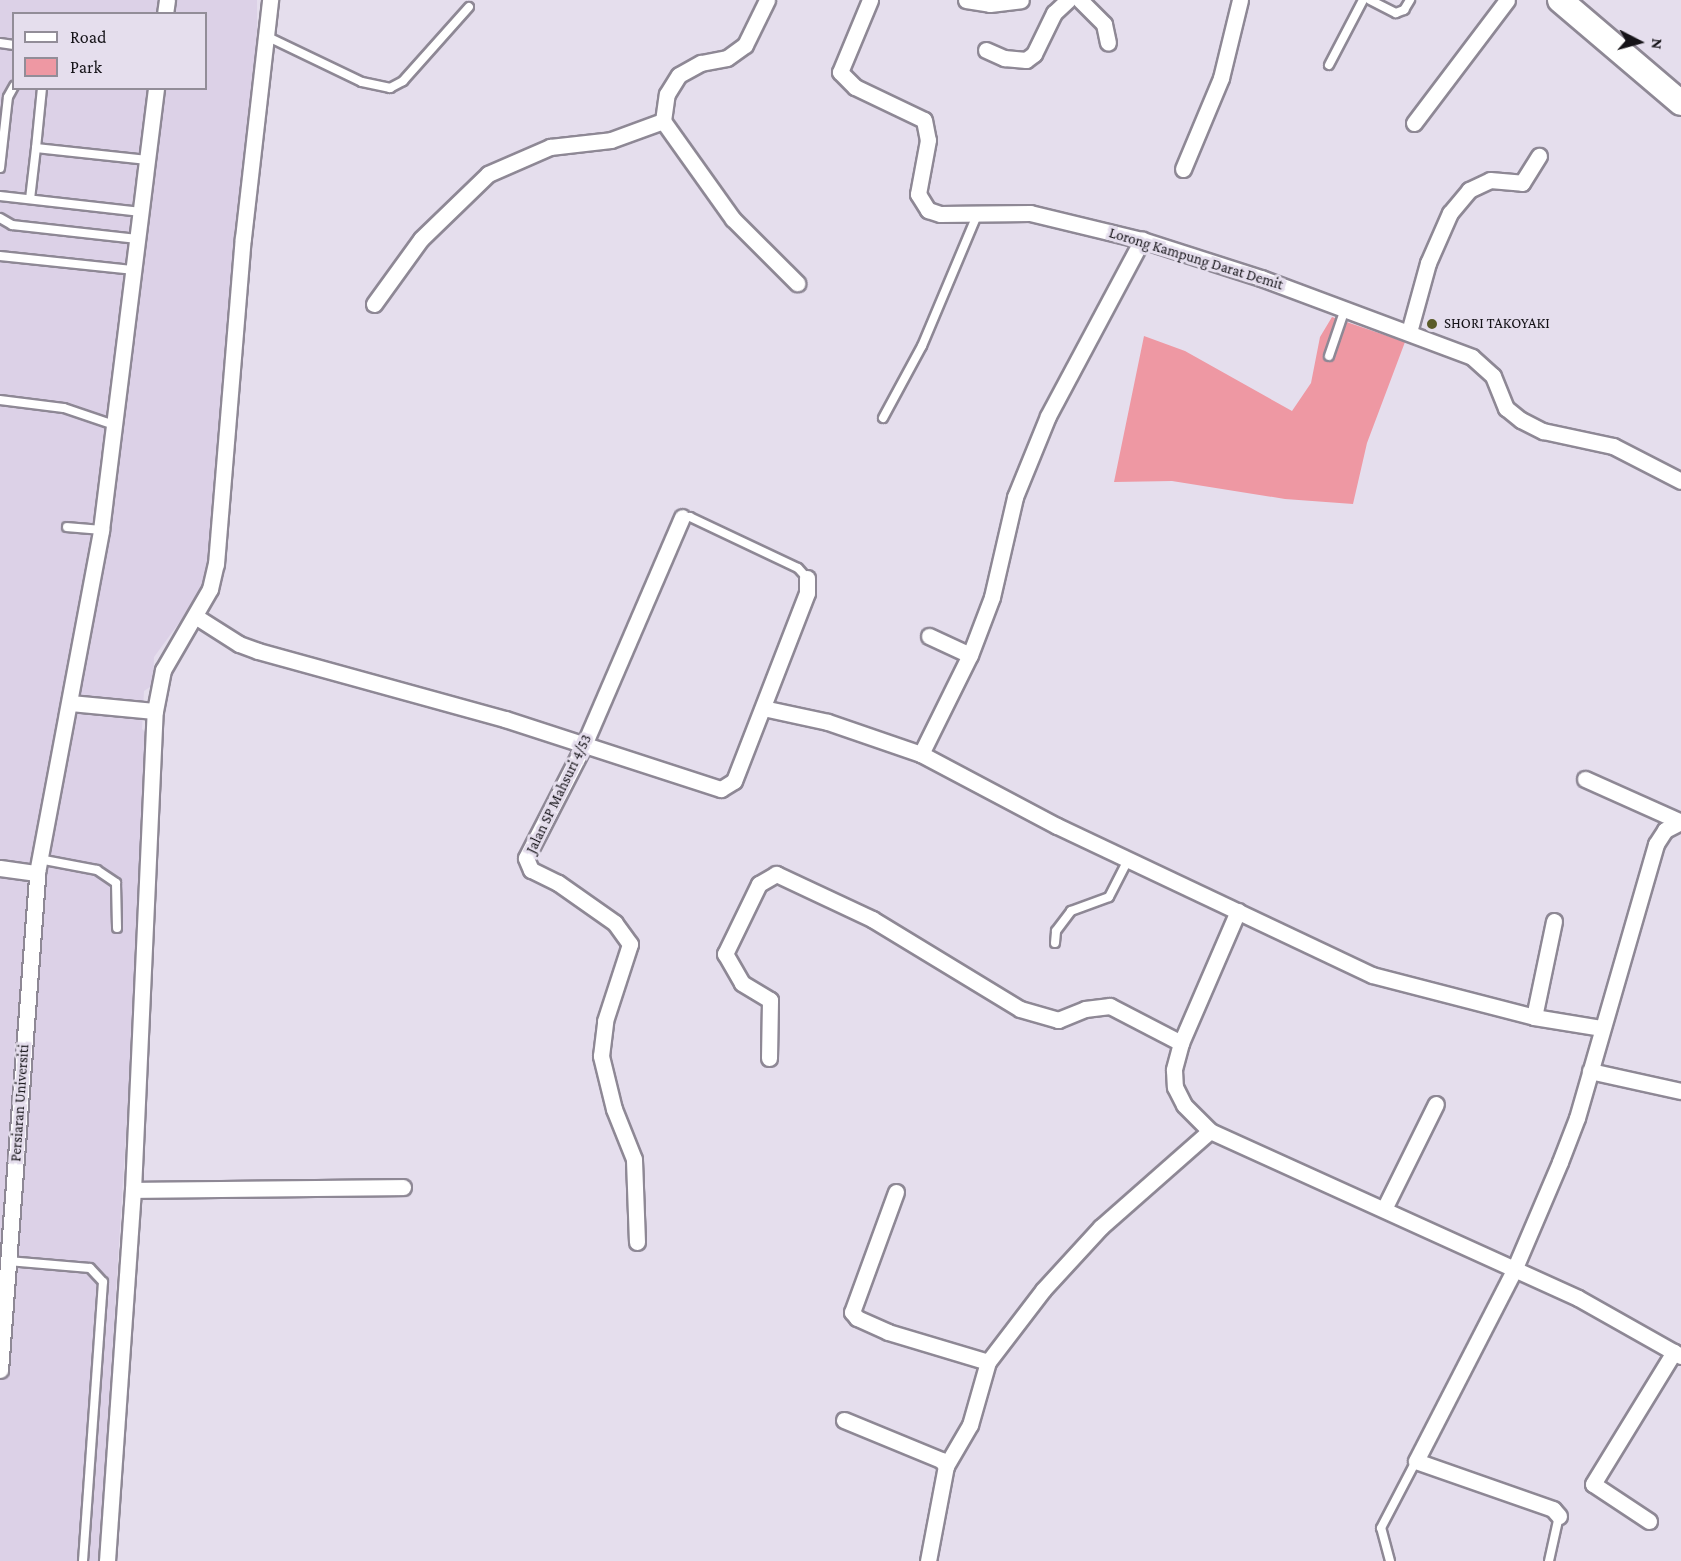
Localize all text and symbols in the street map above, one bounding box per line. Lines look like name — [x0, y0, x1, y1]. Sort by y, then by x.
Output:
legend — [12, 12, 207, 90]
north arrow — [1609, 12, 1669, 72]
text: Road — [70, 27, 107, 47]
text: N — [1648, 38, 1666, 50]
text: Park — [70, 57, 102, 77]
street label: Lorong Kampung Darat Demit — [1107, 224, 1285, 294]
place label: SHORI TAKOYAKI — [1444, 315, 1550, 333]
marker: SHORI TAKOYAKI — [1425, 317, 1439, 331]
street label: Jalan SP Mahsuri 4/53 — [522, 731, 596, 857]
street label: Persiaran Universiti — [7, 1044, 33, 1162]

